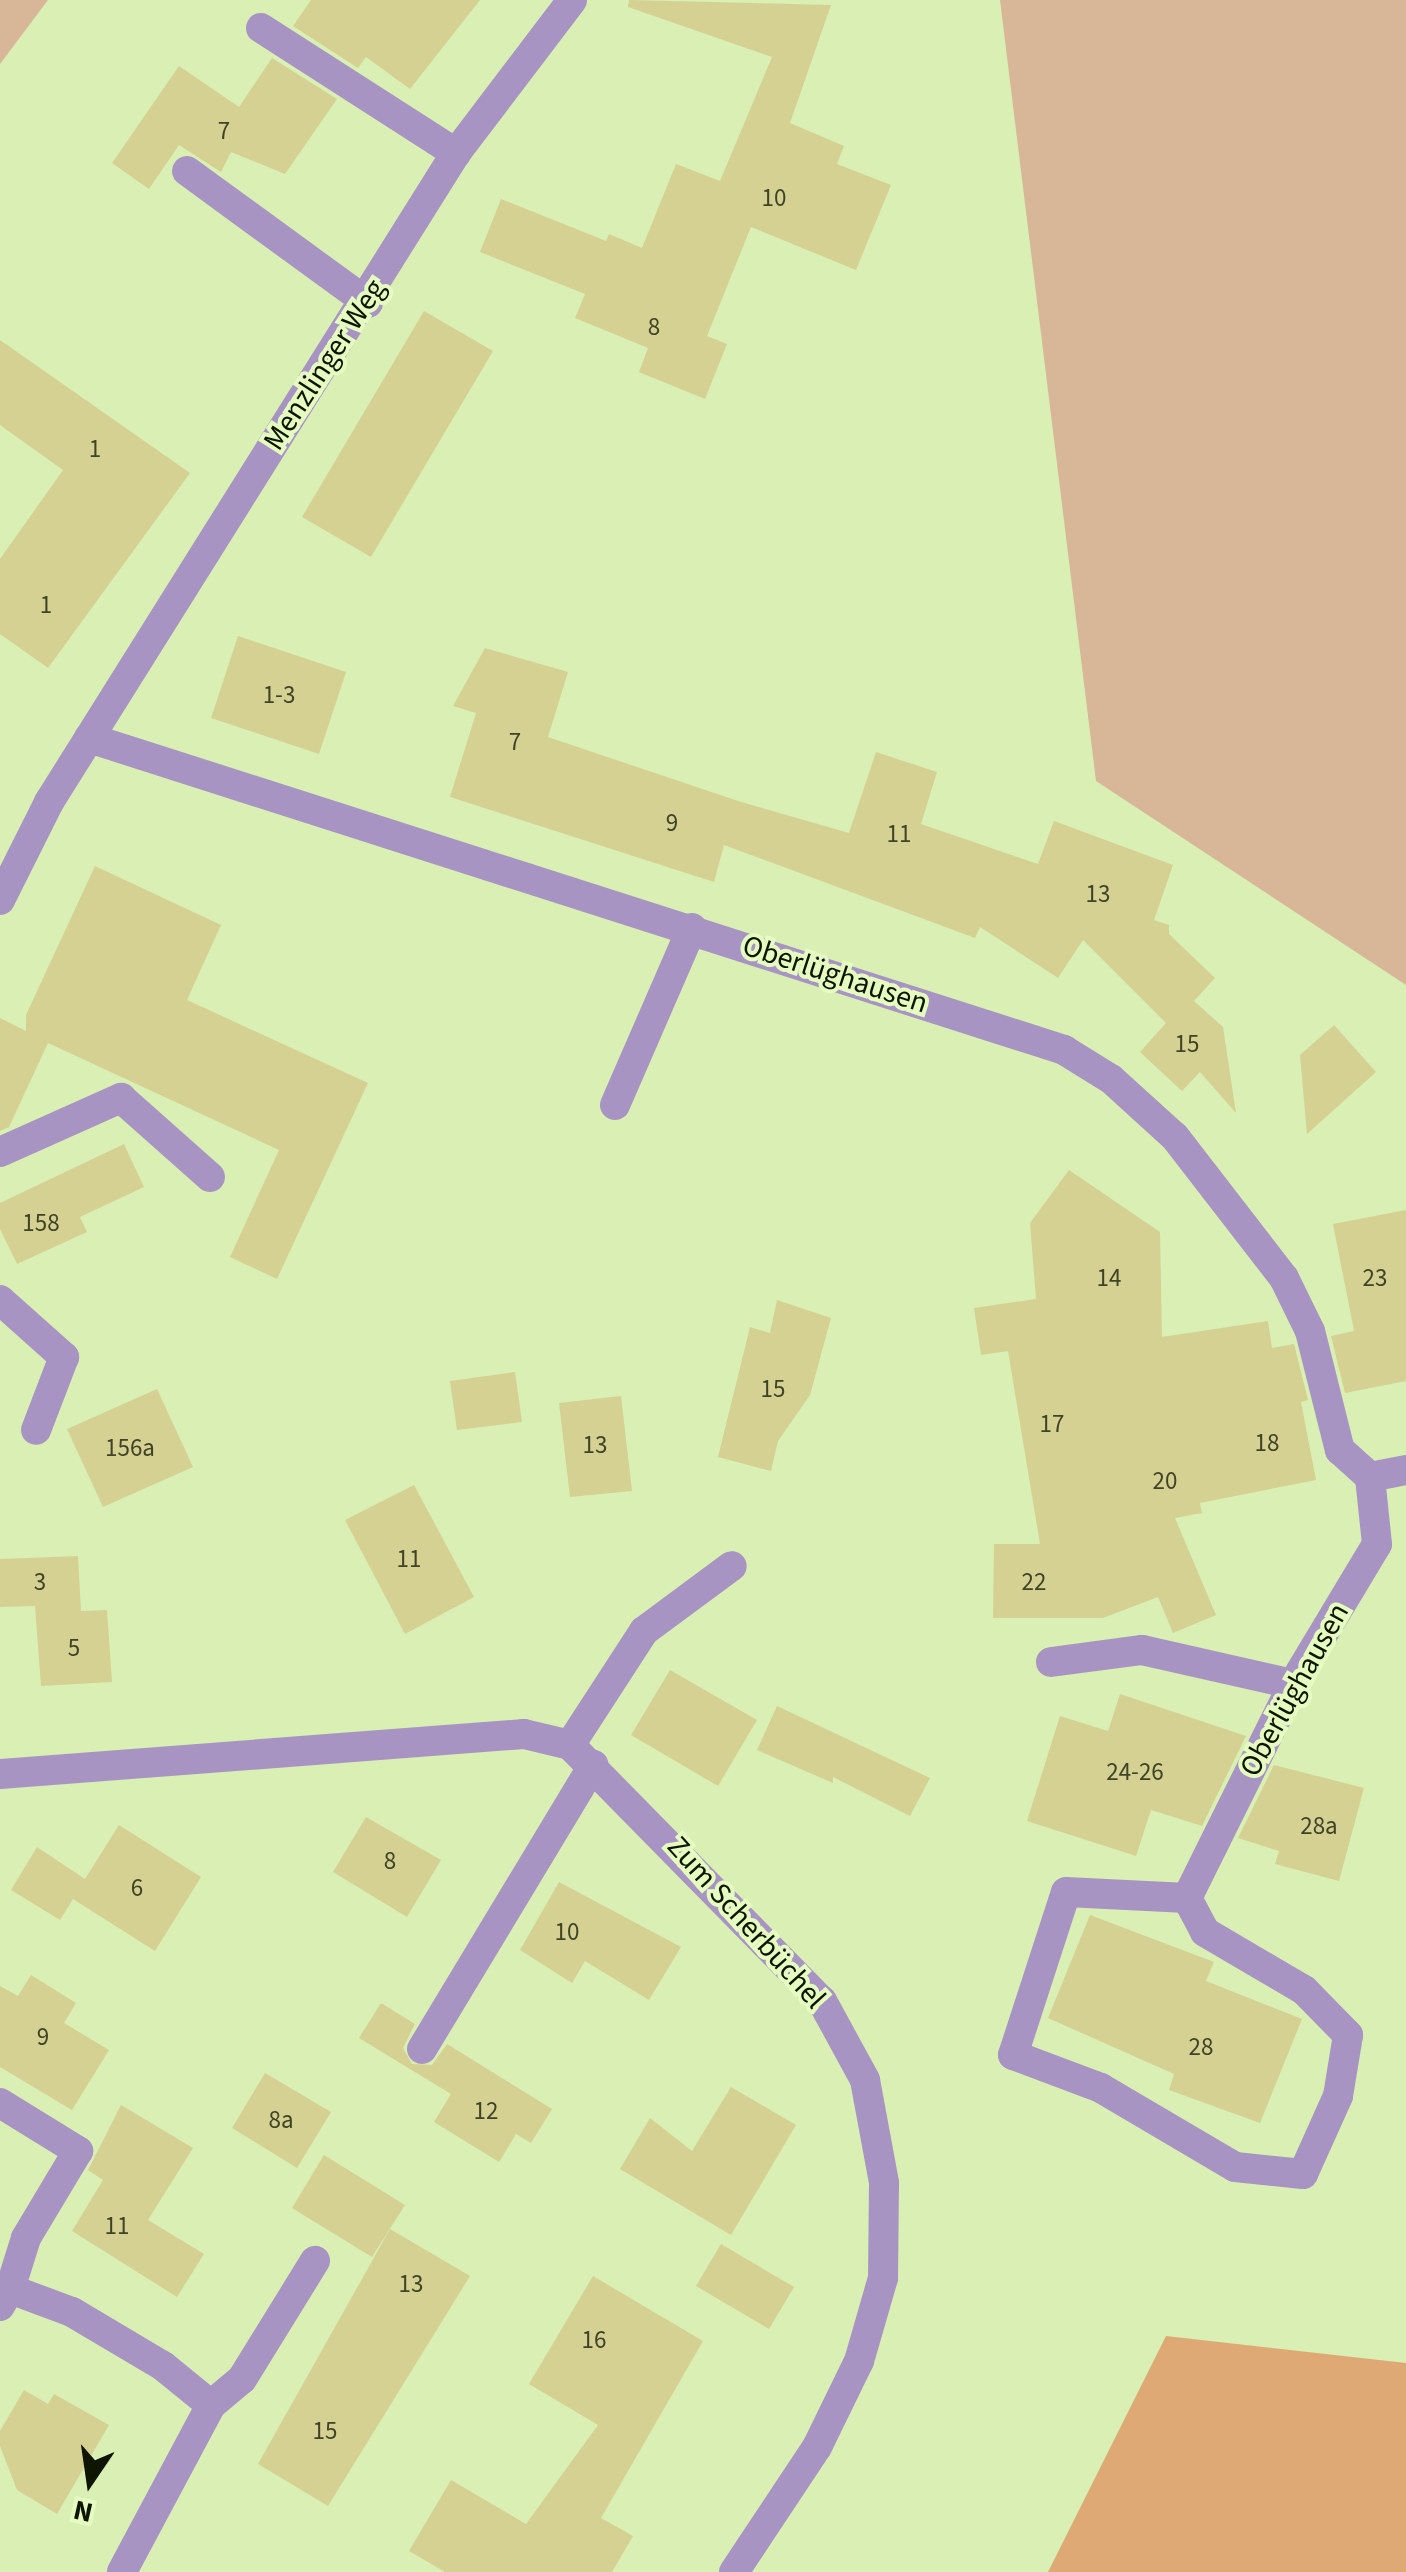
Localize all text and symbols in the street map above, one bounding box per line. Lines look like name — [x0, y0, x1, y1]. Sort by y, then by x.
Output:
house number: 7 — [218, 116, 230, 146]
house number: 10 — [762, 183, 786, 213]
street label: Menzlinger Weg — [256, 273, 394, 457]
house number: 8 — [648, 312, 660, 342]
house number: 1 — [89, 434, 101, 464]
house number: 1 — [40, 590, 52, 620]
house number: 1-3 — [263, 680, 295, 710]
house number: 7 — [509, 727, 521, 757]
house number: 9 — [666, 808, 678, 838]
house number: 11 — [887, 819, 911, 849]
house number: 13 — [1086, 879, 1110, 909]
street label: Oberlüghausen — [738, 928, 932, 1022]
house number: 15 — [1175, 1029, 1199, 1059]
house number: 158 — [22, 1208, 60, 1238]
house number: 14 — [1097, 1263, 1121, 1293]
house number: 23 — [1363, 1263, 1387, 1293]
house number: 15 — [761, 1374, 785, 1404]
house number: 17 — [1040, 1409, 1064, 1439]
house number: 18 — [1255, 1428, 1279, 1458]
house number: 13 — [583, 1430, 607, 1460]
house number: 156a — [105, 1433, 155, 1463]
house number: 20 — [1153, 1466, 1177, 1496]
house number: 11 — [397, 1544, 421, 1574]
house number: 3 — [34, 1567, 46, 1597]
house number: 22 — [1022, 1567, 1046, 1597]
street label: Oberlüghausen — [1233, 1597, 1357, 1783]
house number: 5 — [68, 1633, 80, 1663]
house number: 24-26 — [1106, 1757, 1164, 1787]
house number: 28a — [1300, 1811, 1338, 1841]
street label: Zum Scherbüchel — [659, 1829, 833, 2017]
house number: 8 — [384, 1846, 396, 1876]
house number: 6 — [131, 1873, 143, 1903]
house number: 10 — [555, 1917, 579, 1947]
house number: 9 — [37, 2022, 49, 2052]
house number: 28 — [1189, 2032, 1213, 2062]
house number: 12 — [474, 2096, 498, 2126]
house number: 8a — [268, 2105, 294, 2135]
house number: 11 — [105, 2211, 129, 2241]
house number: 13 — [399, 2269, 423, 2299]
house number: 16 — [582, 2325, 606, 2355]
house number: 15 — [313, 2416, 337, 2446]
north arrow — [40, 2432, 140, 2532]
text: N — [70, 2490, 97, 2533]

